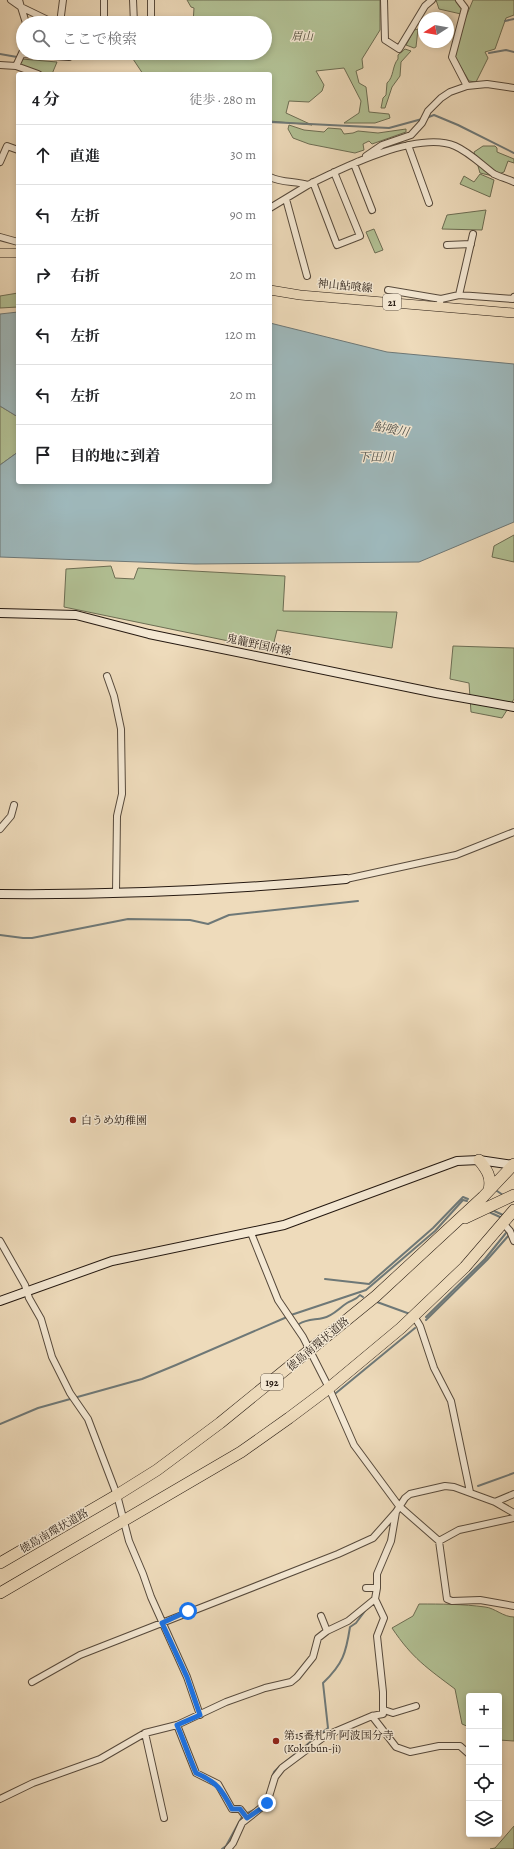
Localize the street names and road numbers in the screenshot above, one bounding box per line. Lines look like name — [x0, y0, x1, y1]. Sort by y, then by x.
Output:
street label: 神山鮎喰線 — [317, 276, 373, 296]
road number: 21 — [383, 294, 401, 310]
street label: 鬼籠野国府線 — [225, 631, 293, 659]
street label: 徳島南環状道路 — [284, 1314, 352, 1374]
road number: 192 — [261, 1374, 283, 1390]
street label: 徳島南環状道路 — [17, 1505, 91, 1557]

